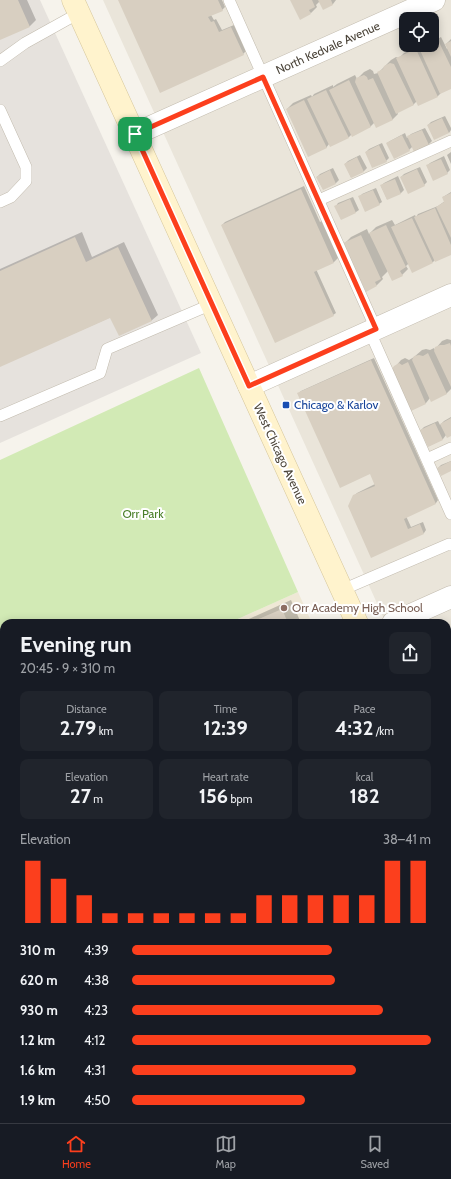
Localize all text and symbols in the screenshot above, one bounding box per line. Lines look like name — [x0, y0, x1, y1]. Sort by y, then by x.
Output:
map controls — [399, 12, 439, 52]
button: locate — [399, 12, 439, 52]
street label: North Kedvale Avenue — [273, 18, 382, 77]
pin — [118, 117, 152, 151]
icon: arrive — [124, 123, 146, 145]
place label: Chicago & Karlov — [294, 397, 379, 412]
marker: Chicago & Karlov — [281, 400, 291, 410]
street label: West Chicago Avenue — [250, 401, 310, 507]
park label: Orr Park — [122, 506, 164, 521]
place label: Orr Academy High School — [292, 600, 423, 615]
marker: Orr Academy High School — [279, 603, 289, 613]
text: Evening run — [20, 631, 132, 658]
button: share — [389, 632, 431, 674]
text: 20:45 · 9 × 310 m — [20, 660, 115, 676]
text: Distance — [66, 702, 107, 716]
text: Time — [214, 702, 237, 716]
text: Pace — [354, 702, 375, 716]
text: 2.79 — [60, 716, 96, 740]
text: 12:39 — [203, 716, 248, 740]
text: 4:32 — [335, 716, 373, 740]
text: km — [96, 724, 113, 738]
text: /km — [373, 724, 394, 738]
text: Elevation — [65, 770, 108, 784]
text: Heart rate — [202, 770, 249, 784]
text: kcal — [356, 770, 373, 784]
text: 27 — [70, 784, 91, 808]
text: 156 — [199, 784, 228, 808]
text: 182 — [349, 784, 380, 808]
text: m — [91, 792, 103, 806]
text: bpm — [228, 792, 252, 806]
text: Elevation — [20, 831, 71, 847]
text: 38–41 m — [383, 831, 431, 847]
text: 310 m — [20, 942, 55, 958]
text: 4:39 — [84, 942, 109, 958]
text: 620 m — [20, 972, 58, 988]
text: 4:38 — [84, 972, 109, 988]
text: 930 m — [20, 1002, 58, 1018]
text: 4:23 — [84, 1002, 108, 1018]
text: 1.2 km — [20, 1032, 55, 1048]
text: 4:12 — [84, 1032, 105, 1048]
text: 1.6 km — [20, 1062, 56, 1078]
text: 4:31 — [84, 1062, 106, 1078]
text: 1.9 km — [20, 1092, 55, 1108]
text: 4:50 — [84, 1092, 110, 1108]
tab: Home — [62, 1133, 91, 1171]
tab: Map — [215, 1133, 237, 1171]
tab: Saved — [361, 1133, 389, 1171]

